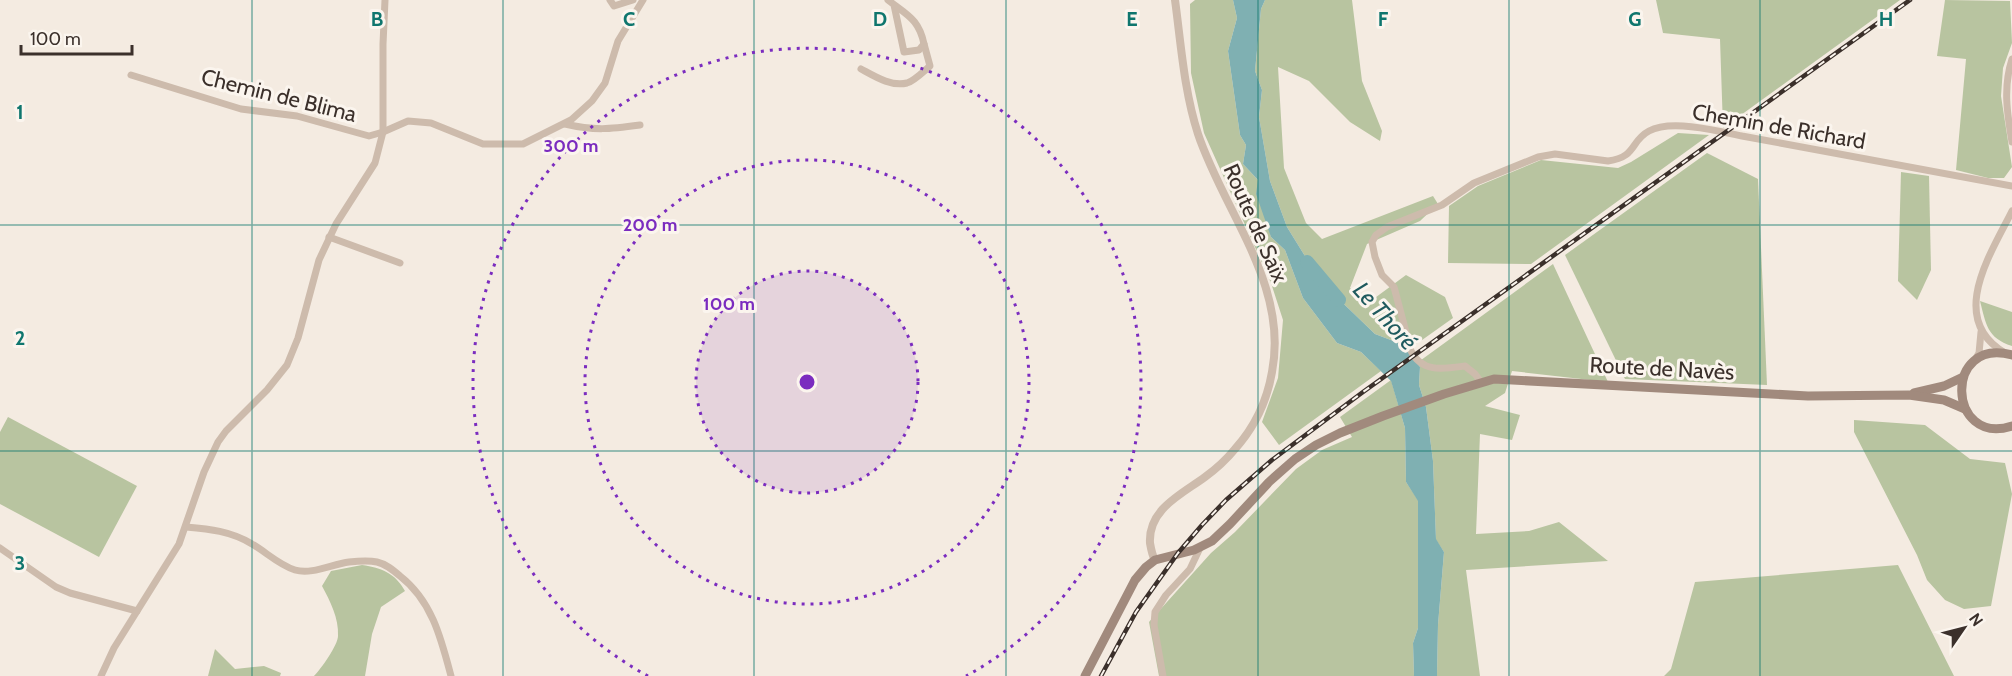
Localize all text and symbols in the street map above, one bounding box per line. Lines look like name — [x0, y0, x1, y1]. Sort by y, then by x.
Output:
text: B — [371, 7, 383, 31]
text: C — [623, 7, 635, 31]
text: D — [873, 7, 887, 31]
text: E — [1126, 7, 1138, 31]
text: F — [1378, 7, 1389, 31]
text: G — [1628, 7, 1642, 31]
text: H — [1879, 7, 1893, 31]
scale bar — [21, 18, 132, 56]
text: 100 m — [30, 28, 81, 50]
street label: Chemin de Blima — [198, 63, 360, 128]
street label: Chemin de Richard — [1690, 98, 1868, 155]
text: 1 — [16, 100, 24, 124]
text: 300 m — [544, 135, 598, 157]
street label: Route de Saïx — [1217, 160, 1294, 287]
text: 200 m — [623, 214, 677, 236]
water label: Le Thoré — [1347, 276, 1423, 356]
text: 100 m — [703, 293, 755, 315]
text: 2 — [15, 326, 25, 350]
street label: Route de Navès — [1589, 351, 1735, 386]
centre of rings — [797, 372, 817, 392]
text: 3 — [15, 551, 25, 575]
north arrow — [1934, 598, 1994, 658]
text: N — [1965, 610, 1987, 630]

